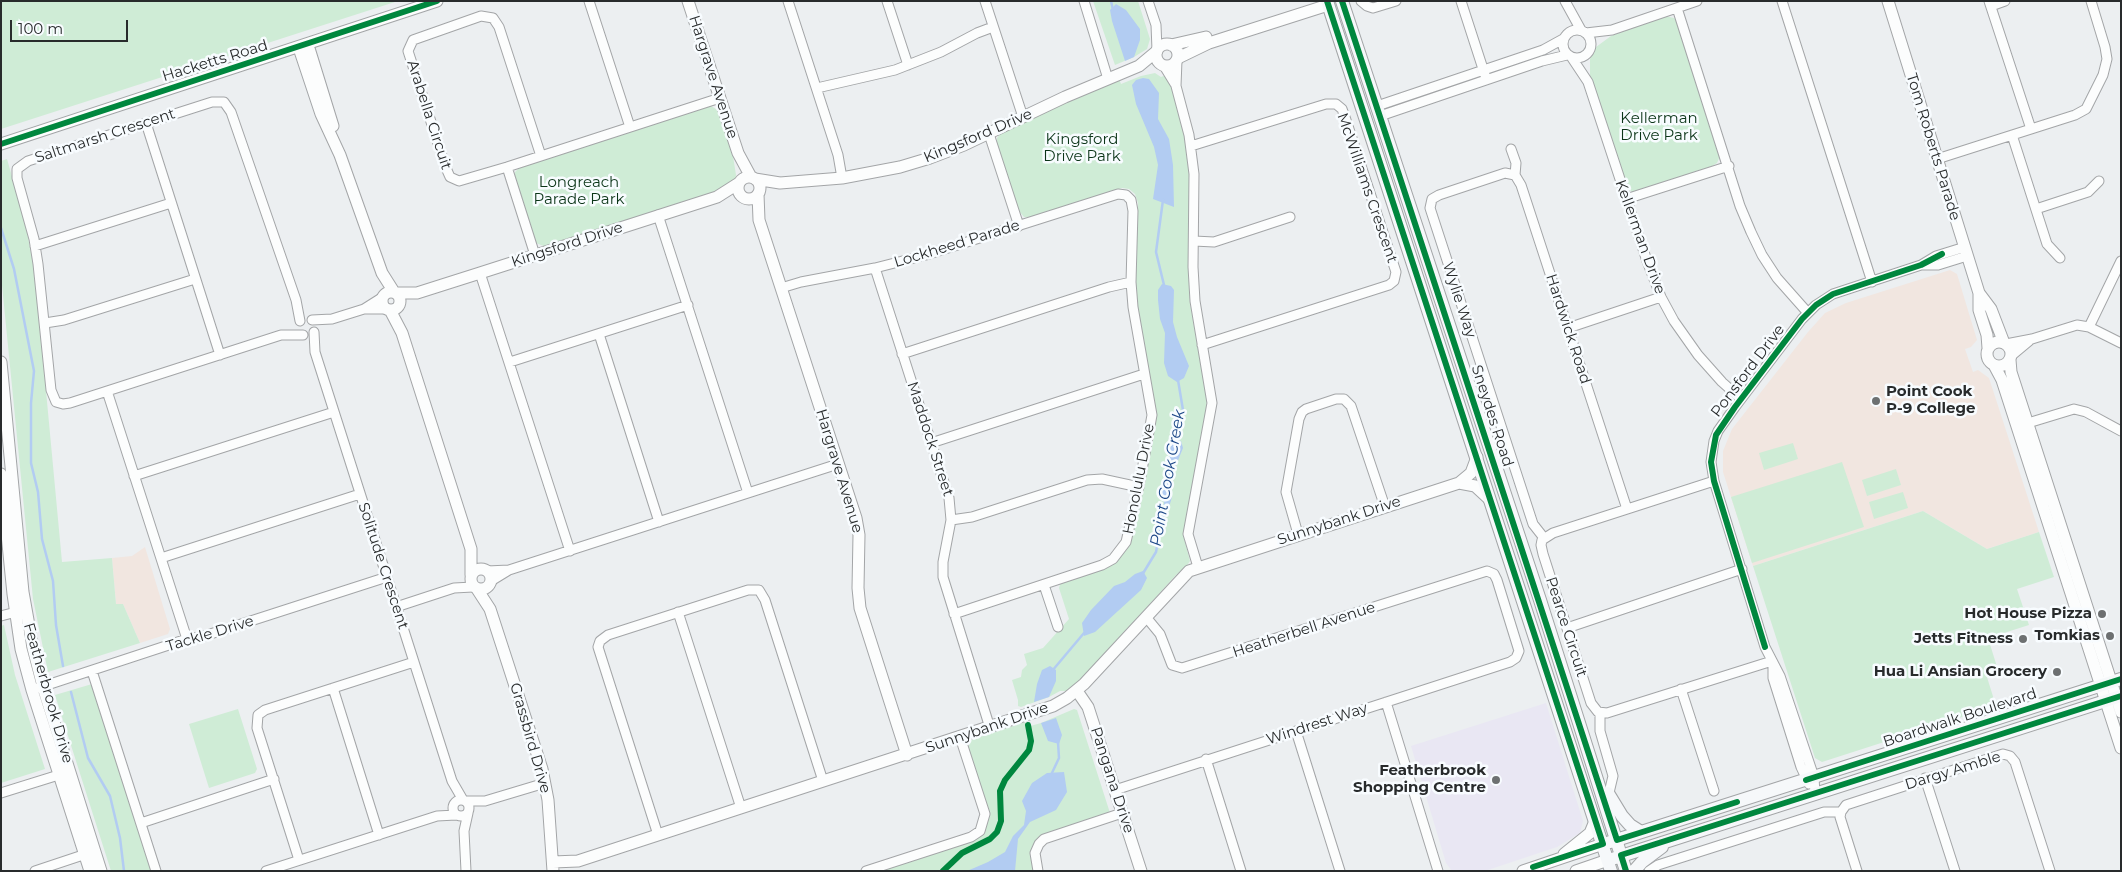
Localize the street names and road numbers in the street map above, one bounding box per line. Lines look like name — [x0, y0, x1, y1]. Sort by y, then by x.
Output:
street label: Hargrave Avenue — [685, 13, 741, 141]
street label: Hacketts Road — [160, 36, 270, 86]
street label: Arabella Circuit — [403, 58, 455, 172]
street label: Tom Roberts Parade — [1902, 71, 1964, 223]
street label: Saltmarsh Crescent — [32, 105, 178, 167]
street label: Kingsford Drive — [921, 105, 1035, 167]
street label: McWilliams Crescent — [1333, 111, 1401, 265]
street label: Kellerman Drive — [1611, 177, 1669, 297]
street label: Lockheed Parade — [892, 216, 1022, 272]
street label: Kingsford Drive — [509, 219, 625, 271]
street label: Wylie Way — [1438, 260, 1480, 340]
street label: Hardwick Road — [1542, 272, 1594, 386]
street label: Ponsford Drive — [1707, 321, 1789, 421]
street label: Sneydes Road — [1467, 363, 1517, 469]
street label: Maddock Street — [903, 379, 957, 499]
street label: Hargrave Avenue — [812, 407, 866, 535]
street label: Honolulu Drive — [1119, 422, 1159, 536]
street label: Sunnybank Drive — [1275, 493, 1403, 549]
street label: Solitude Crescent — [354, 500, 412, 632]
street label: Pearce Circuit — [1541, 575, 1591, 679]
street label: Heatherbell Avenue — [1230, 598, 1378, 662]
street label: Tackle Drive — [164, 612, 256, 656]
street label: Featherbrook Drive — [19, 621, 77, 765]
street label: Grassbird Drive — [506, 681, 554, 795]
street label: Boardwalk Boulevard — [1881, 685, 2039, 751]
street label: Sunnybank Drive — [923, 699, 1051, 757]
street label: Windrest Way — [1264, 699, 1370, 749]
street label: Pangana Drive — [1086, 724, 1138, 836]
street label: Dargy Amble — [1903, 748, 2003, 794]

